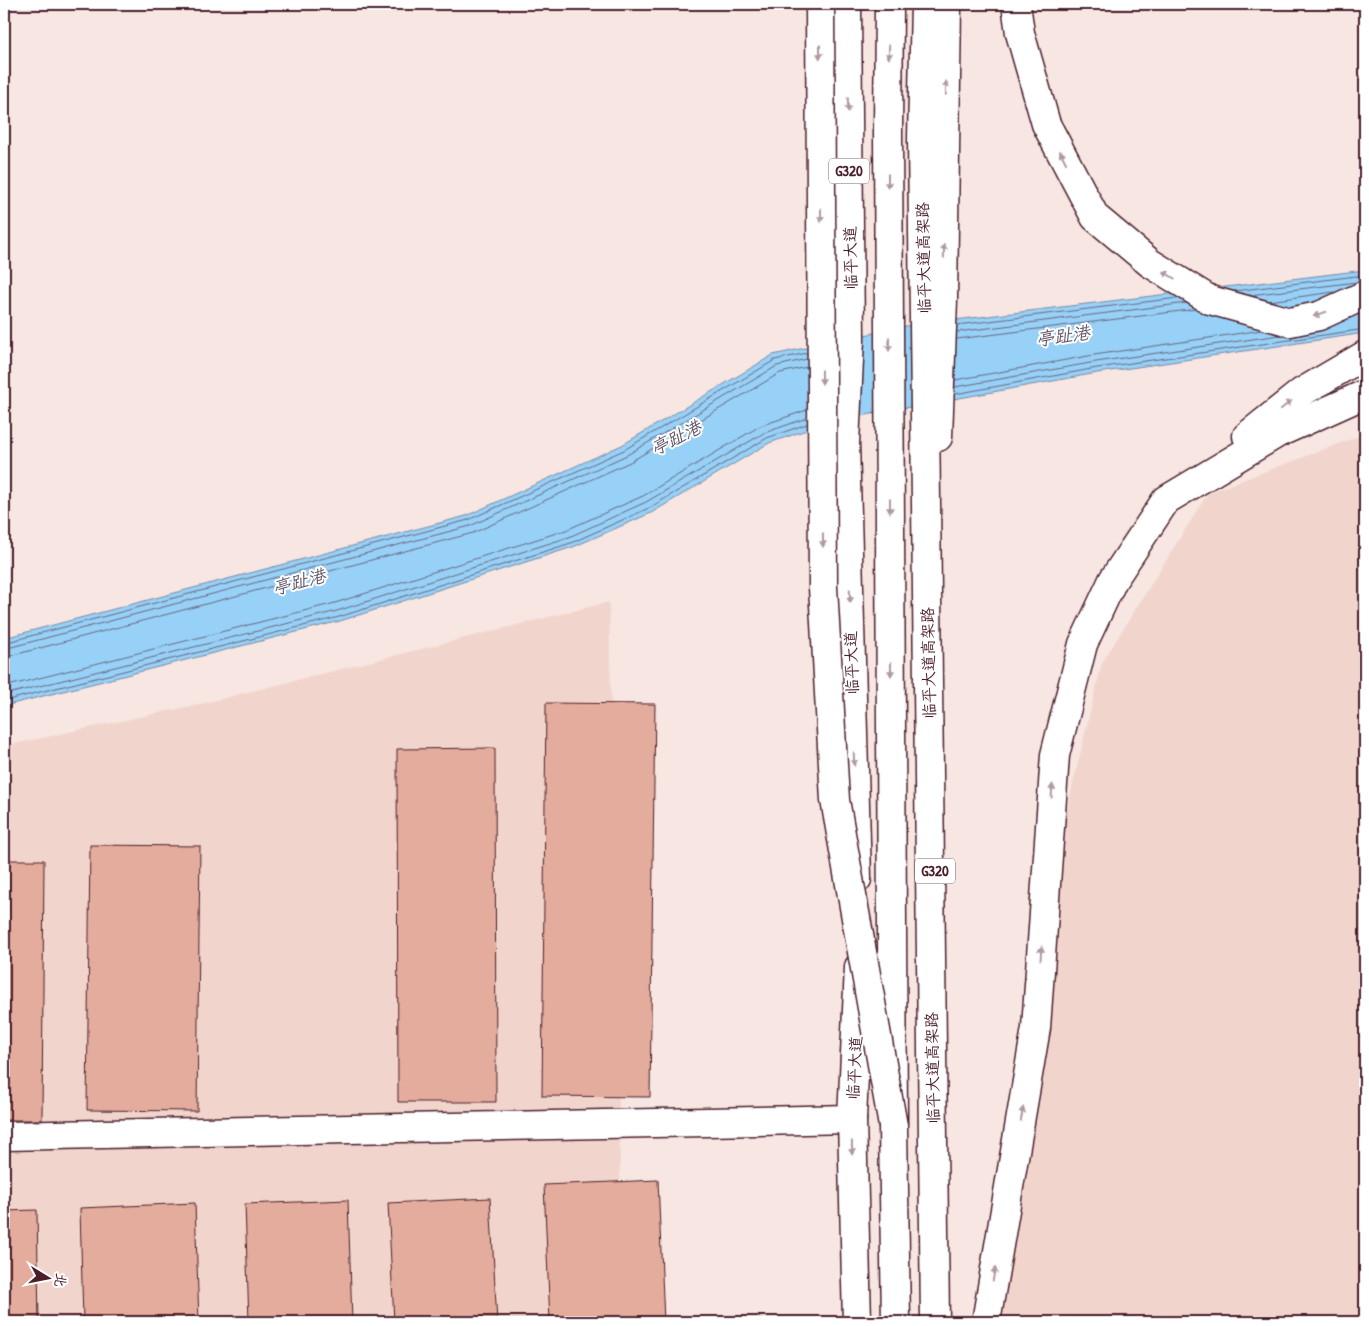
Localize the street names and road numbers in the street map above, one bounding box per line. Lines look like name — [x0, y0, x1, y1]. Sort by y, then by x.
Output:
road number: G320 — [829, 158, 869, 184]
street label: 临平大道高架路 — [911, 202, 935, 314]
street label: 临平大道 — [838, 226, 862, 290]
street label: 临平大道高架路 — [916, 607, 940, 719]
street label: 临平大道 — [839, 631, 863, 695]
road number: G320 — [915, 858, 955, 884]
street label: 临平大道高架路 — [920, 1012, 944, 1124]
street label: 临平大道 — [841, 1035, 867, 1101]

